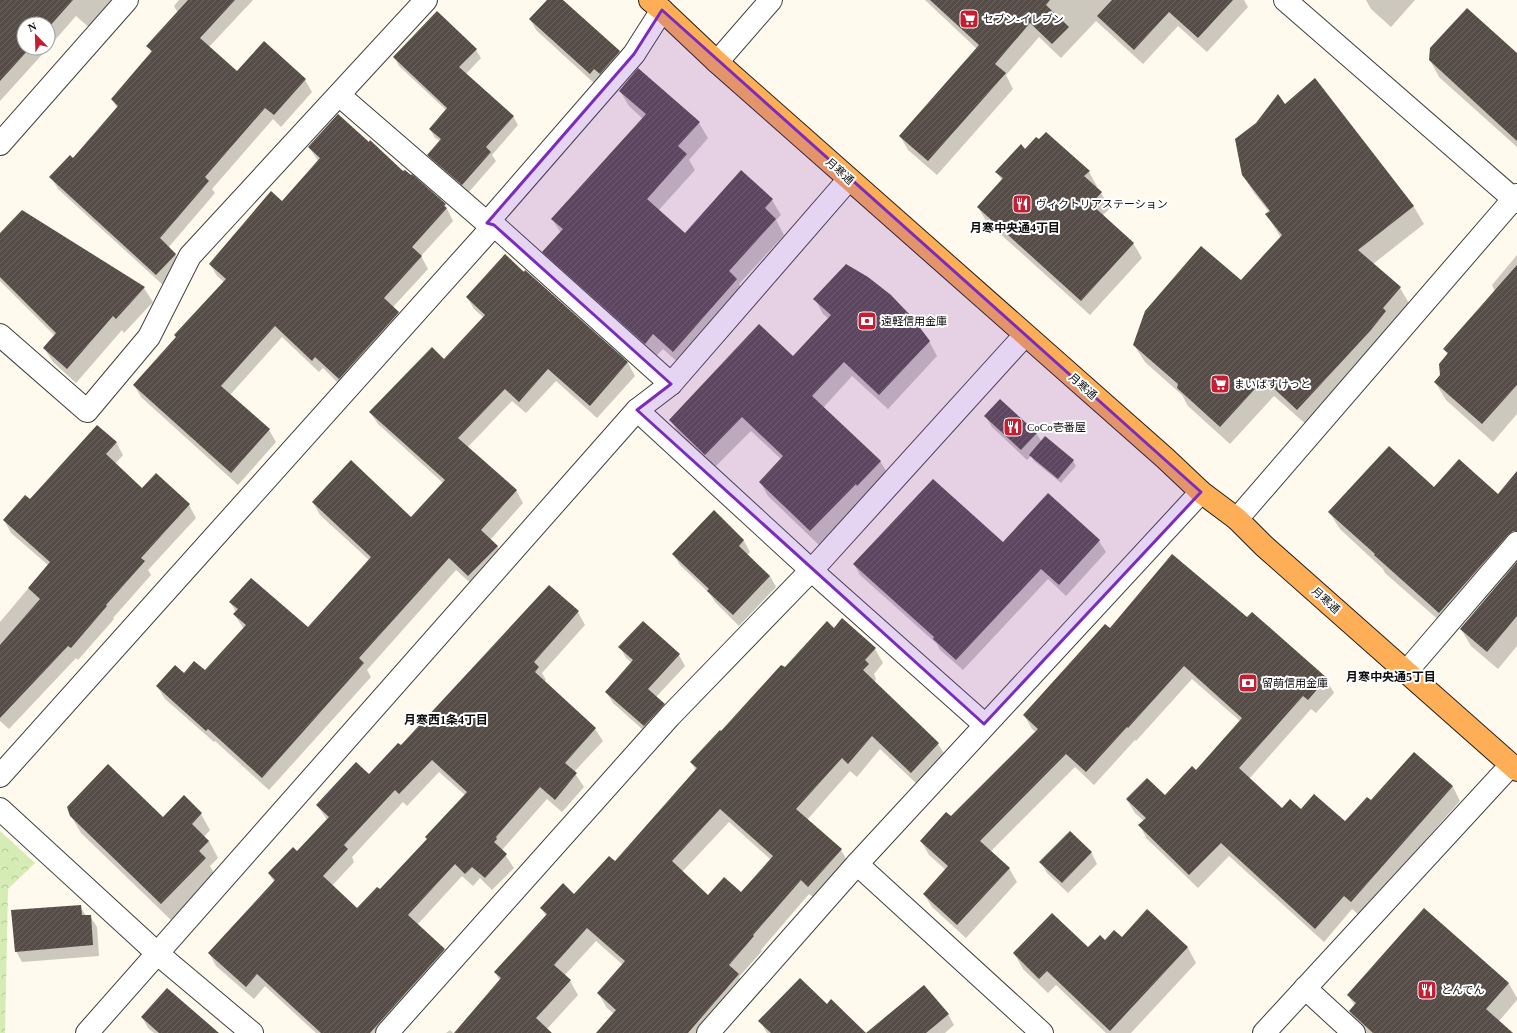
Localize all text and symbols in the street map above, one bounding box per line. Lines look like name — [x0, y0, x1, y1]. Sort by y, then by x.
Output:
supermarket icon: セブン-イレブン — [958, 8, 980, 30]
place label: セブン-イレブン — [983, 13, 1064, 25]
north arrow — [16, 16, 56, 56]
text: N — [26, 20, 38, 34]
street label: 月寒通 — [824, 156, 856, 186]
restaurant icon: ヴィクトリアステーション — [1011, 193, 1033, 215]
place label: ヴィクトリアステーション — [1036, 198, 1168, 210]
district label: 月寒中央通4丁目 — [970, 221, 1060, 235]
bank icon: 遠軽信用金庫 — [856, 310, 878, 332]
place label: 遠軽信用金庫 — [881, 315, 947, 327]
street label: 月寒通 — [1067, 371, 1099, 401]
supermarket icon: まいばすけっと — [1209, 373, 1231, 395]
place label: まいばすけっと — [1234, 378, 1311, 390]
restaurant icon: CoCo壱番屋 — [1002, 416, 1024, 438]
place label: CoCo壱番屋 — [1027, 421, 1086, 433]
street label: 月寒通 — [1310, 585, 1342, 615]
district label: 月寒中央通5丁目 — [1346, 670, 1436, 684]
bank icon: 留萌信用金庫 — [1237, 672, 1259, 694]
place label: 留萌信用金庫 — [1262, 677, 1328, 689]
district label: 月寒西1条4丁目 — [404, 713, 488, 727]
restaurant icon: とんでん — [1416, 979, 1438, 1001]
place label: とんでん — [1441, 984, 1484, 996]

